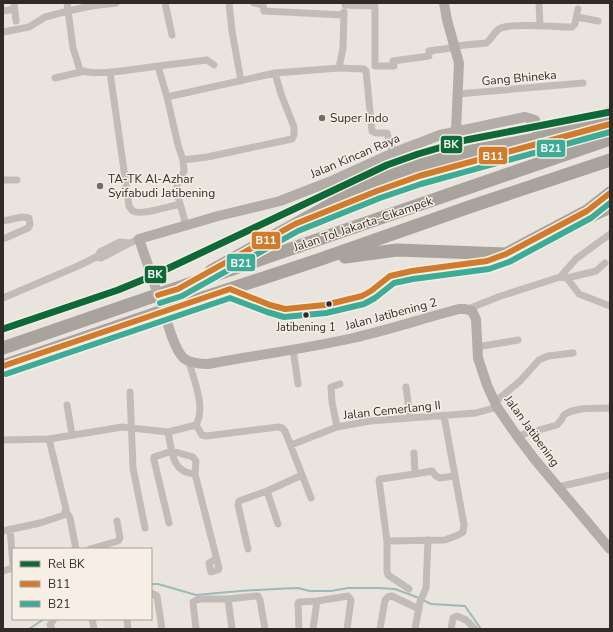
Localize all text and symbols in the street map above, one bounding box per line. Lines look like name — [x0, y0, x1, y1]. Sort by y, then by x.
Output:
street label: Gang Bhineka — [481, 67, 557, 89]
place label: Super Indo — [330, 110, 389, 126]
marker: Super Indo — [317, 113, 327, 123]
street label: Jalan Kincan Raya — [307, 130, 402, 182]
line badge: BK — [440, 135, 463, 154]
text: BK — [444, 137, 459, 152]
line badge: B21 — [536, 139, 566, 158]
text: B21 — [541, 141, 561, 156]
line badge: B11 — [478, 146, 508, 165]
text: B11 — [483, 149, 503, 164]
place label: TA-TK Al-Azhar Syifabudi Jatibening — [108, 171, 215, 201]
marker: TA-TK Al-Azhar Syifabudi Jatibening — [95, 181, 105, 191]
street label: Jalan Tol Jakarta–Cikampek — [290, 192, 436, 256]
line badge: B11 — [251, 231, 281, 250]
text: B11 — [256, 233, 276, 248]
line badge: B21 — [226, 253, 256, 272]
text: B21 — [231, 256, 251, 271]
line badge: BK — [144, 265, 167, 284]
text: BK — [148, 267, 163, 282]
street label: Jalan Jatibening 2 — [342, 294, 439, 334]
unlabelled marker — [324, 299, 334, 309]
marker: Jatibening 1 — [301, 310, 311, 320]
place label: Jatibening 1 — [276, 320, 335, 335]
street label: Jalan Jatibening — [500, 391, 563, 470]
street label: Jalan Cemerlang II — [341, 397, 442, 423]
legend — [12, 548, 152, 620]
text: Rel BK — [48, 556, 85, 572]
text: B11 — [48, 576, 71, 592]
text: B21 — [48, 596, 71, 612]

